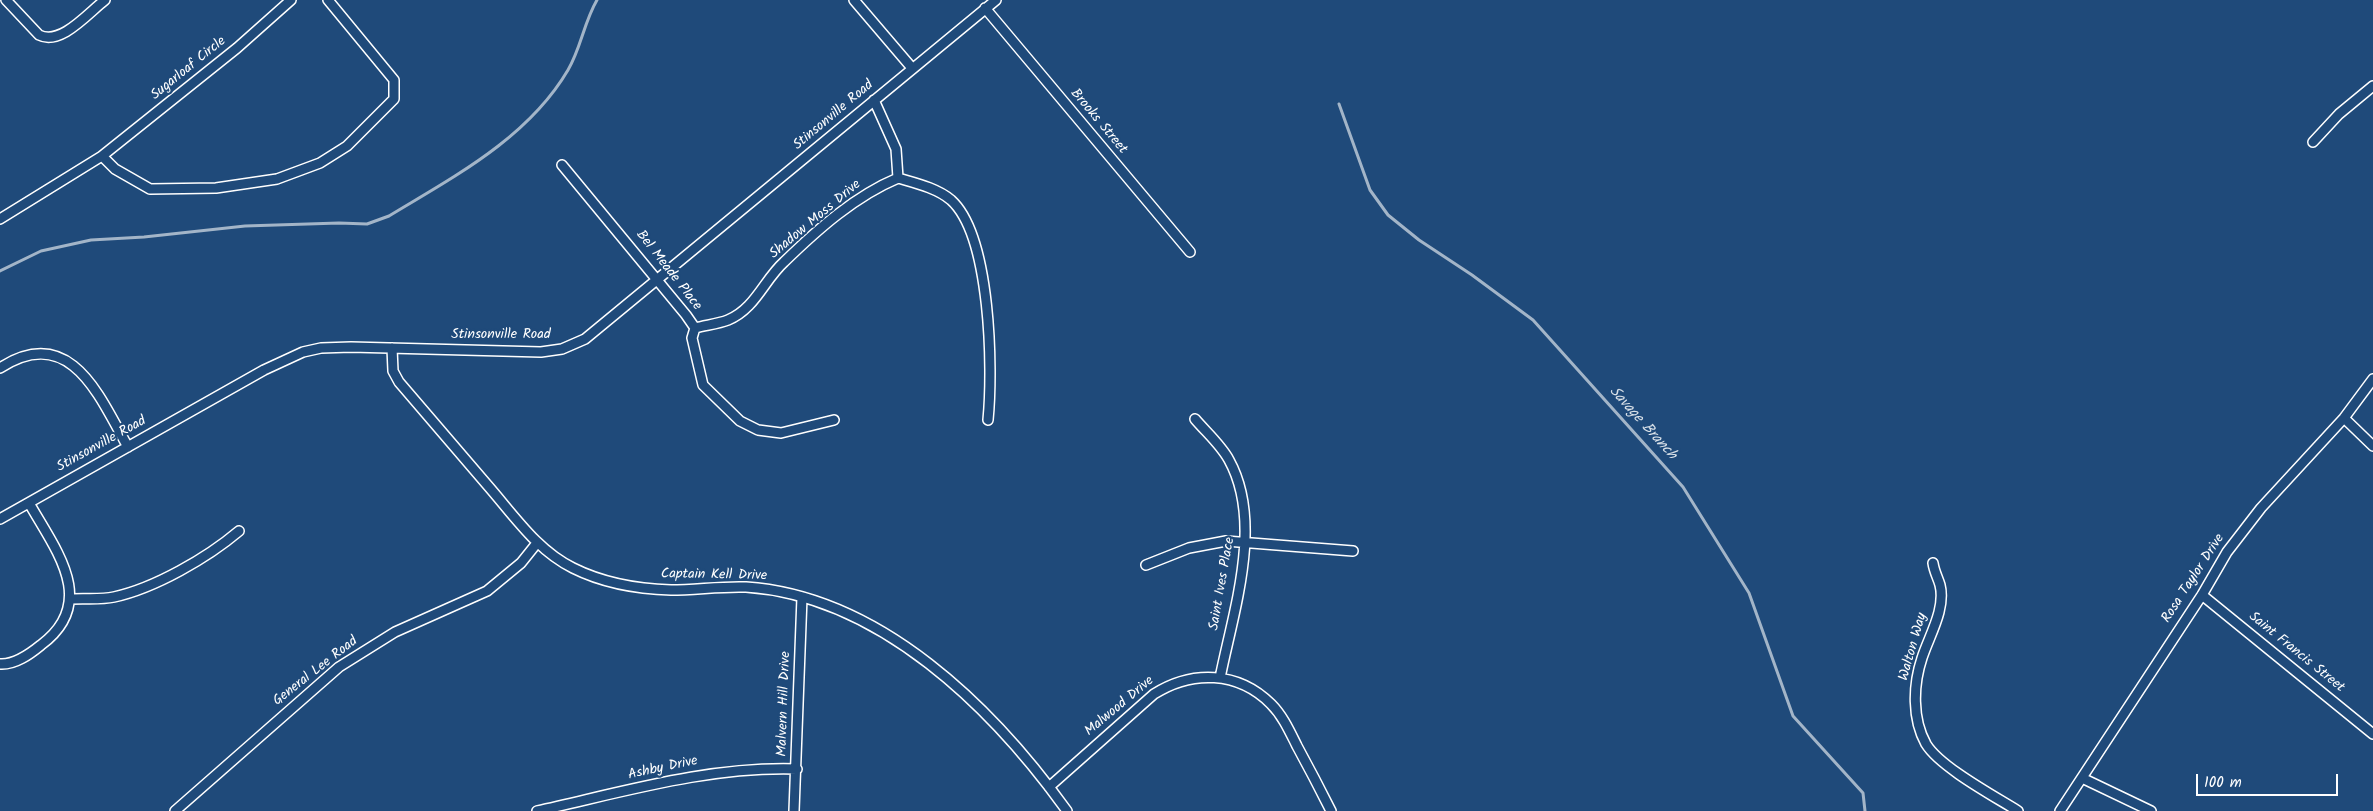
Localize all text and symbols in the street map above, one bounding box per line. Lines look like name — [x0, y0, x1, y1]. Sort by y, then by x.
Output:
street label: Sugarloaf Circle — [148, 34, 230, 104]
street label: Stinsonville Road — [790, 78, 878, 154]
street label: Brooks Street — [1066, 86, 1130, 158]
street label: Shadow Moss Drive — [767, 177, 865, 263]
street label: Bel Meade Place — [631, 228, 705, 314]
street label: Stinsonville Road — [451, 328, 551, 344]
water label: Savage Branch — [1604, 384, 1680, 464]
street label: Stinsonville Road — [54, 414, 150, 476]
street label: Rosa Taylor Drive — [2159, 531, 2229, 627]
street label: Saint Ives Place — [1207, 536, 1239, 632]
street label: Captain Kell Drive — [661, 567, 767, 585]
street label: Saint Francis Street — [2245, 609, 2347, 697]
street label: Walton Way — [1896, 611, 1932, 683]
street label: General Lee Road — [270, 634, 362, 710]
street label: Malvern Hill Drive — [775, 651, 795, 757]
street label: Malwood Drive — [1082, 673, 1158, 741]
street label: Ashby Drive — [627, 753, 699, 785]
scale bar — [2198, 764, 2340, 796]
text: 100 m — [2204, 771, 2242, 795]

